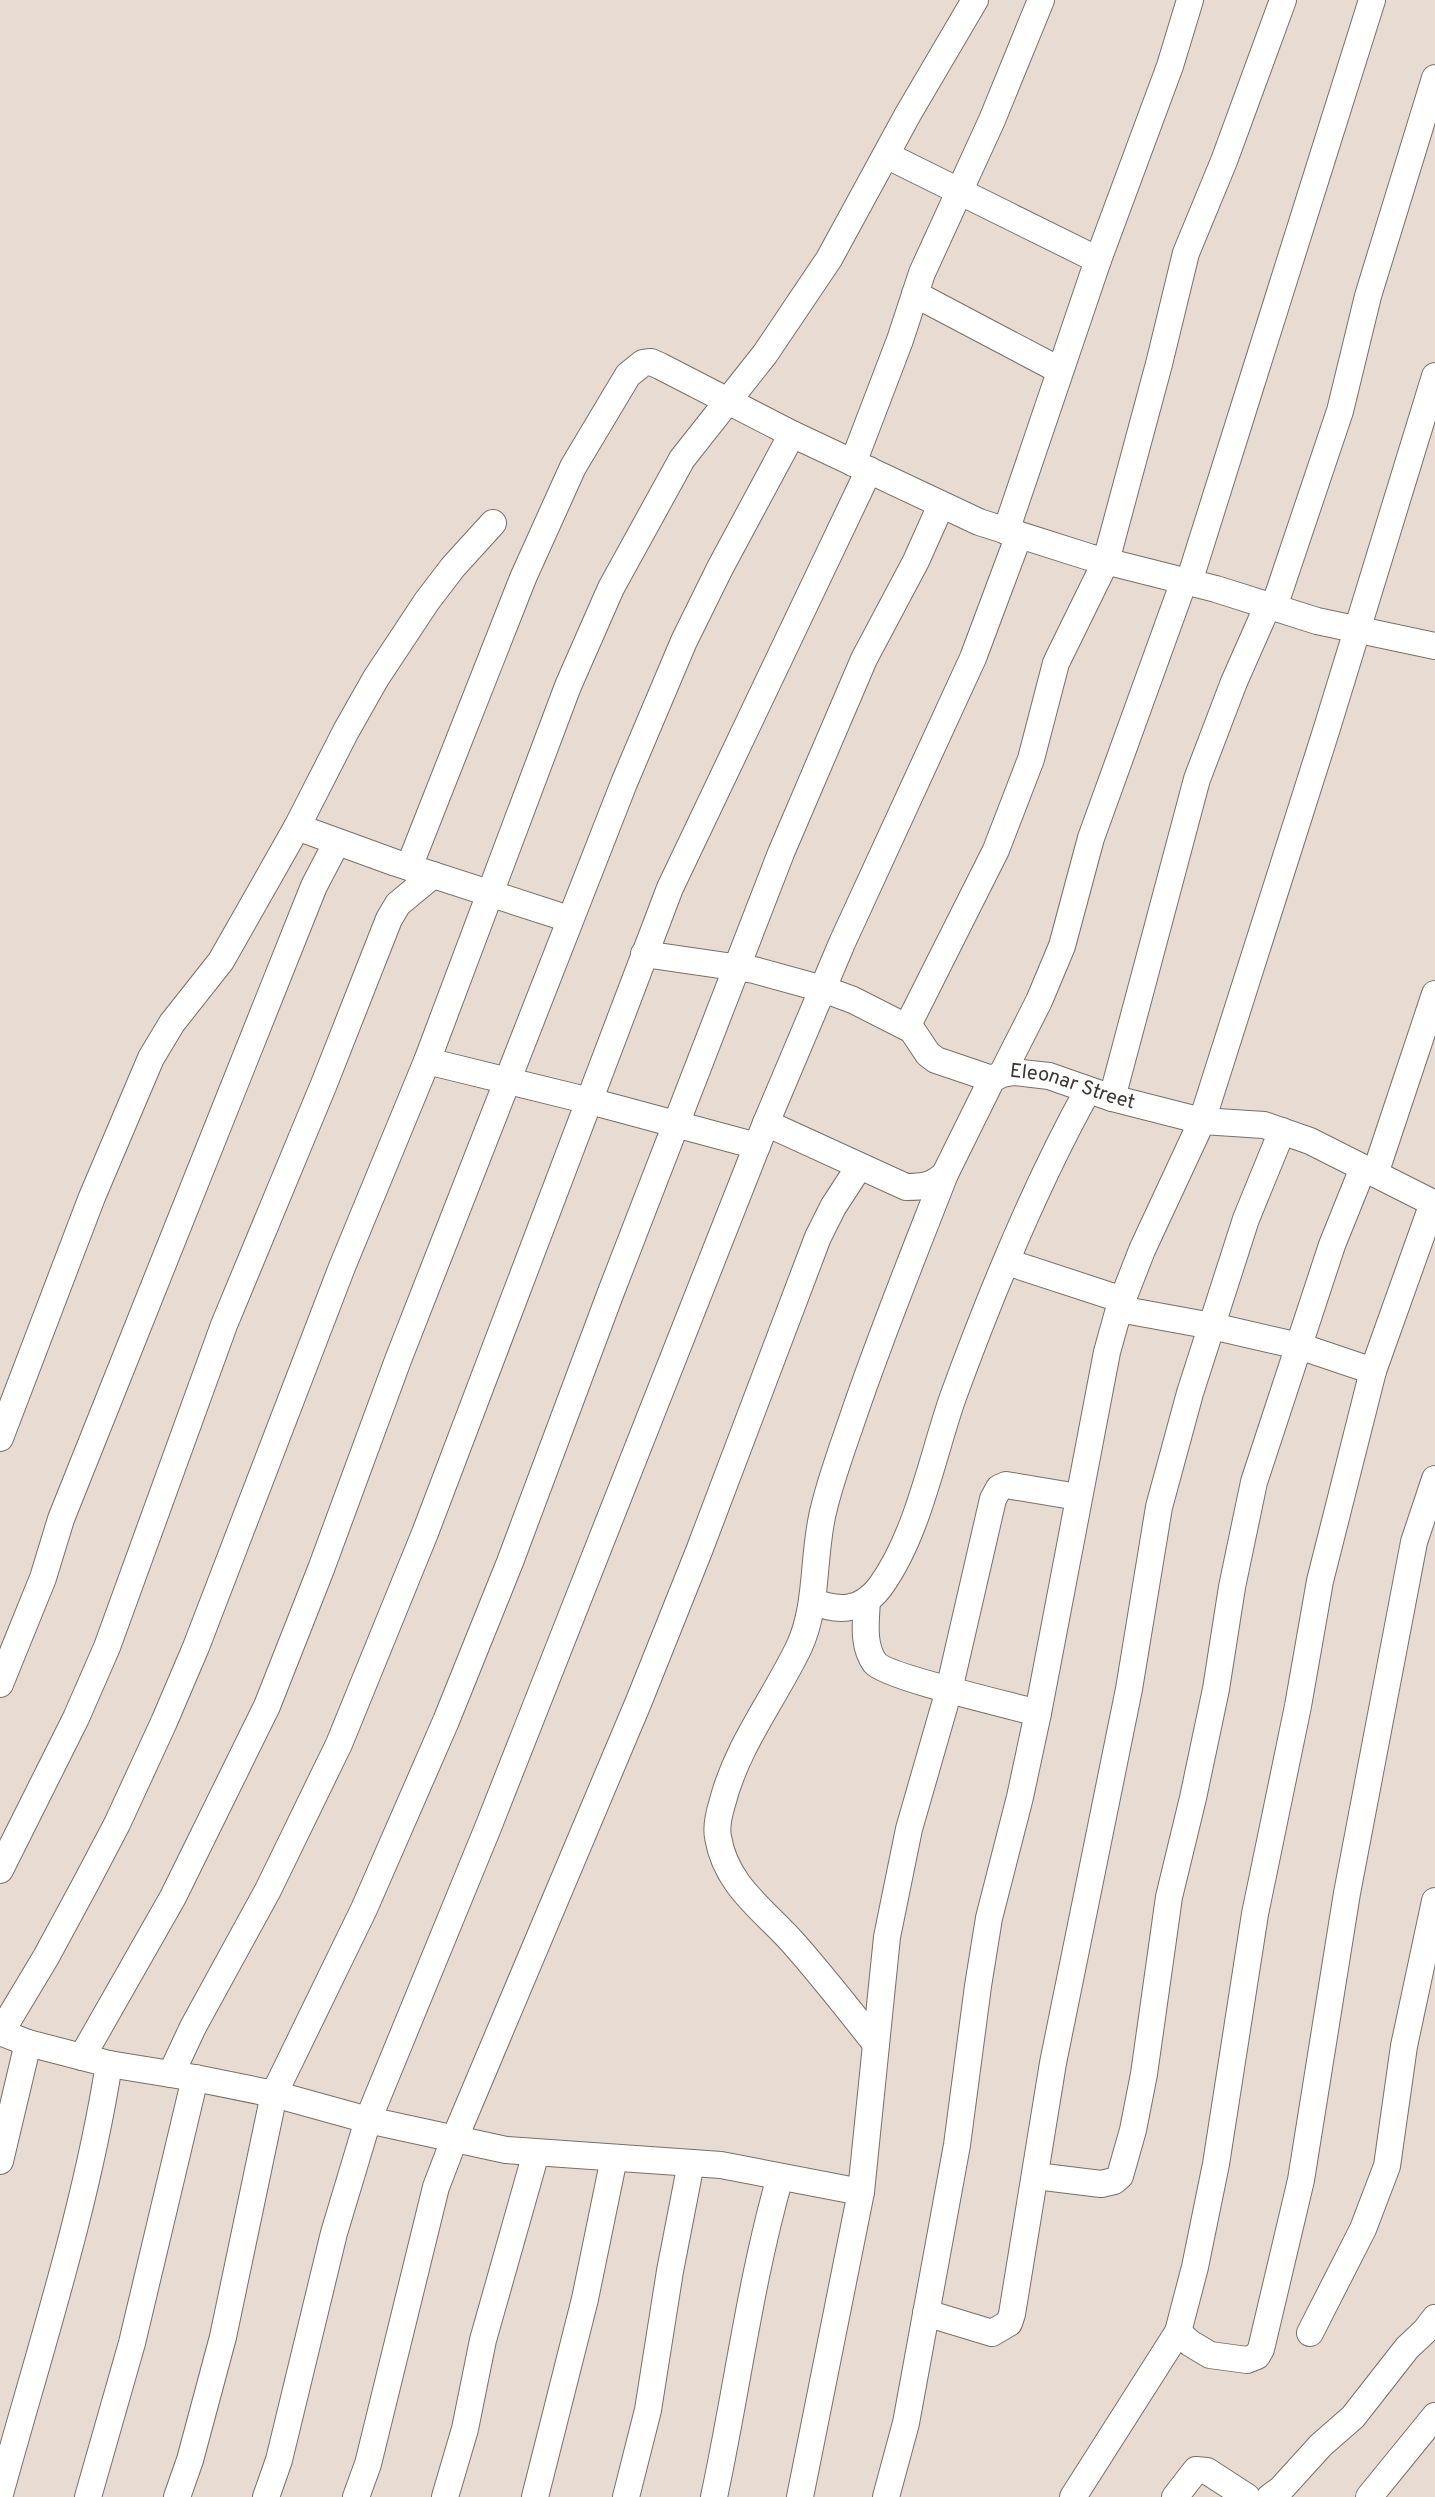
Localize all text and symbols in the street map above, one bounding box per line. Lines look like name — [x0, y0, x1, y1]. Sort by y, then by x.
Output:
street label: Eleonar Street — [1008, 1059, 1137, 1116]

